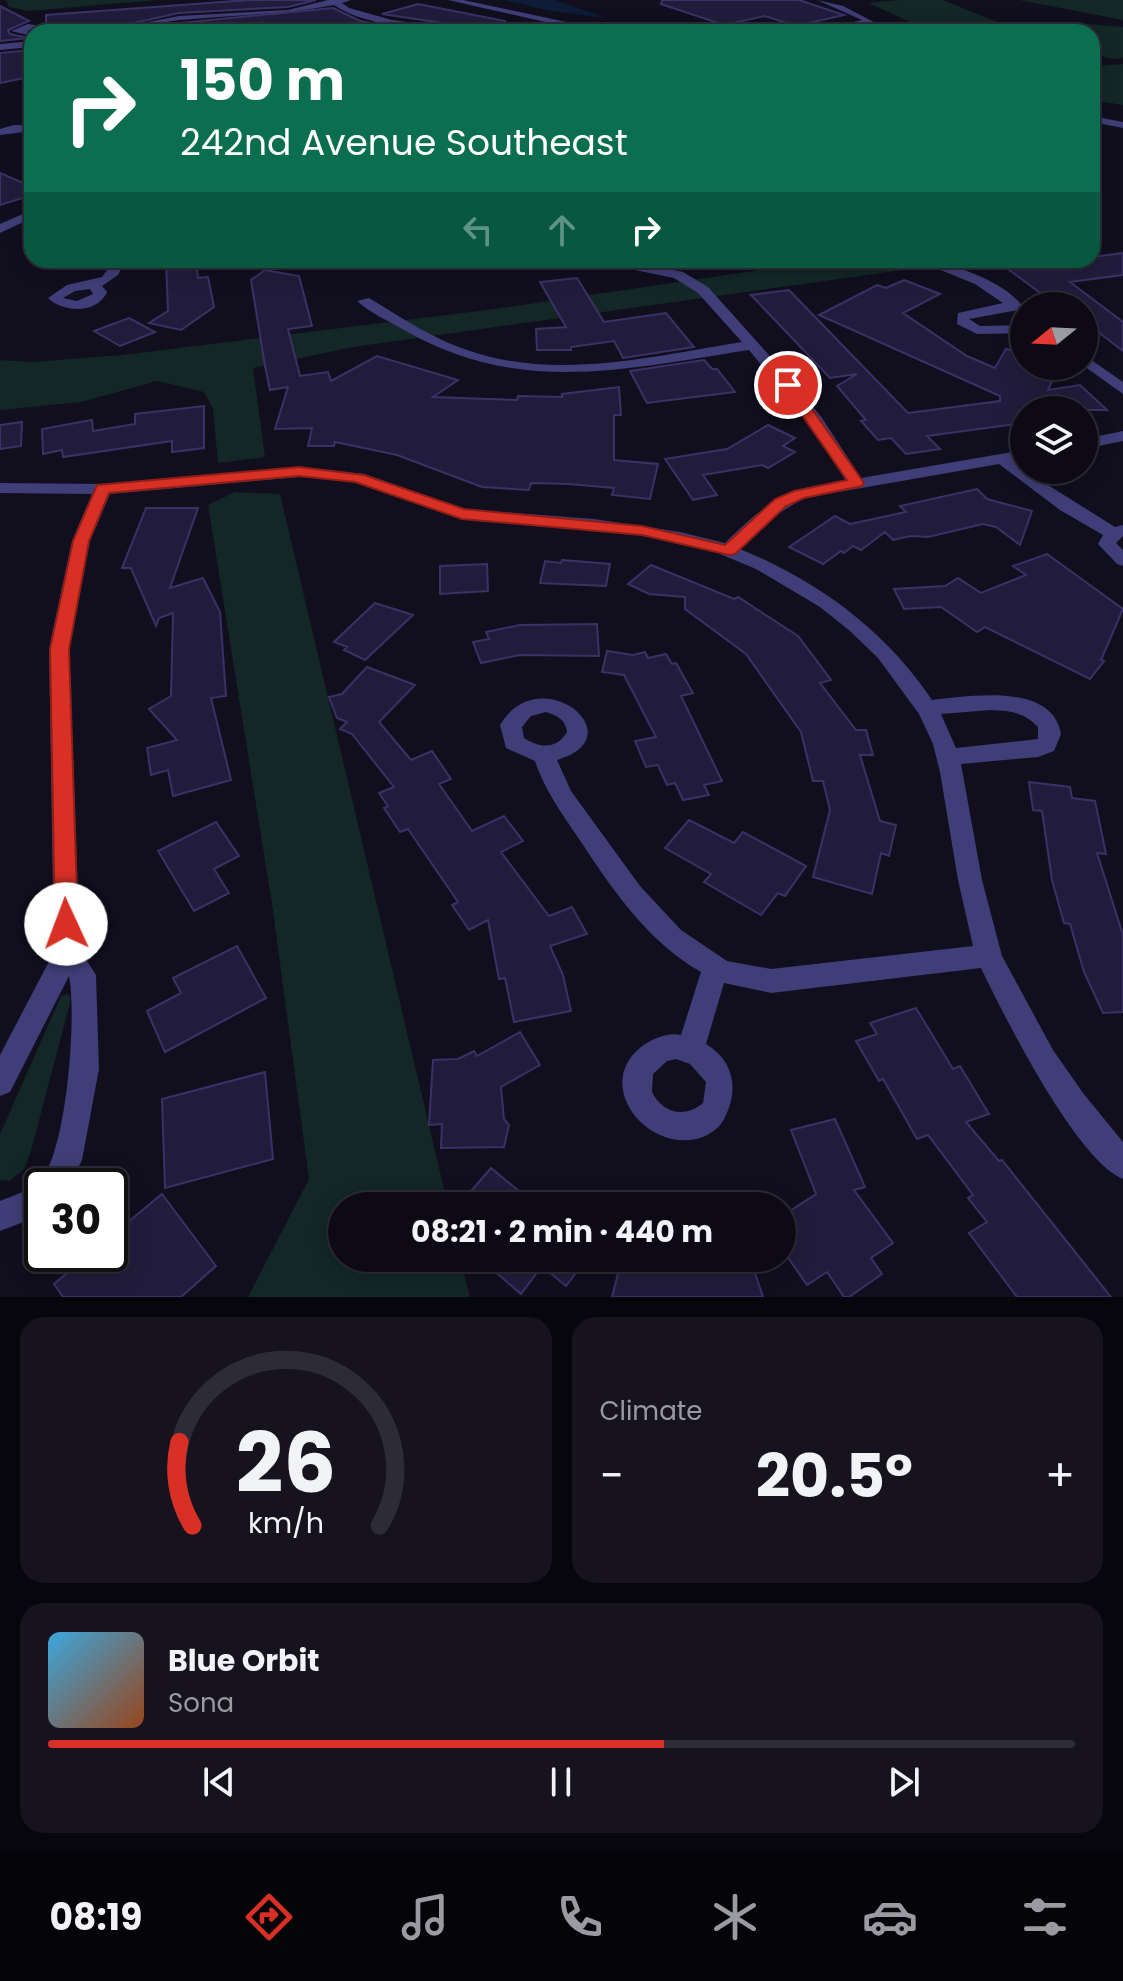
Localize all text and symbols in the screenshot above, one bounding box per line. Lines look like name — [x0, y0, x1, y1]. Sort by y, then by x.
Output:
text: 150 m — [180, 41, 345, 120]
icon: right — [48, 56, 152, 160]
text: 242nd Avenue Southeast — [180, 117, 628, 168]
icon: left — [456, 208, 500, 252]
icon: ahead — [540, 208, 584, 252]
icon: right — [624, 208, 668, 252]
north arrow — [1010, 292, 1098, 380]
map controls — [1010, 292, 1098, 484]
pin — [754, 351, 822, 419]
icon: arrive — [766, 363, 810, 407]
button: layers — [1010, 396, 1098, 484]
position arrow — [24, 882, 108, 966]
speed limit sign: 30 — [24, 1168, 128, 1272]
text: 08:21 · 2 min · 440 m — [411, 1210, 713, 1253]
text: Climate — [600, 1393, 702, 1429]
text: 26 — [235, 1405, 336, 1521]
text: 20.5° — [756, 1434, 913, 1518]
text: − — [600, 1445, 624, 1506]
text: + — [1045, 1445, 1075, 1506]
text: km/h — [248, 1503, 324, 1543]
text: Blue Orbit — [168, 1639, 320, 1682]
text: Sona — [168, 1685, 234, 1721]
icon: previous — [197, 1760, 241, 1804]
icon: pause — [539, 1760, 583, 1804]
icon: next — [882, 1760, 926, 1804]
icon: directions — [241, 1889, 297, 1945]
icon: music — [397, 1889, 453, 1945]
icon: phone — [552, 1889, 608, 1945]
icon: climate — [707, 1889, 763, 1945]
icon: car — [862, 1889, 918, 1945]
icon: filters — [1017, 1889, 1073, 1945]
text: 08:19 — [50, 1892, 142, 1943]

